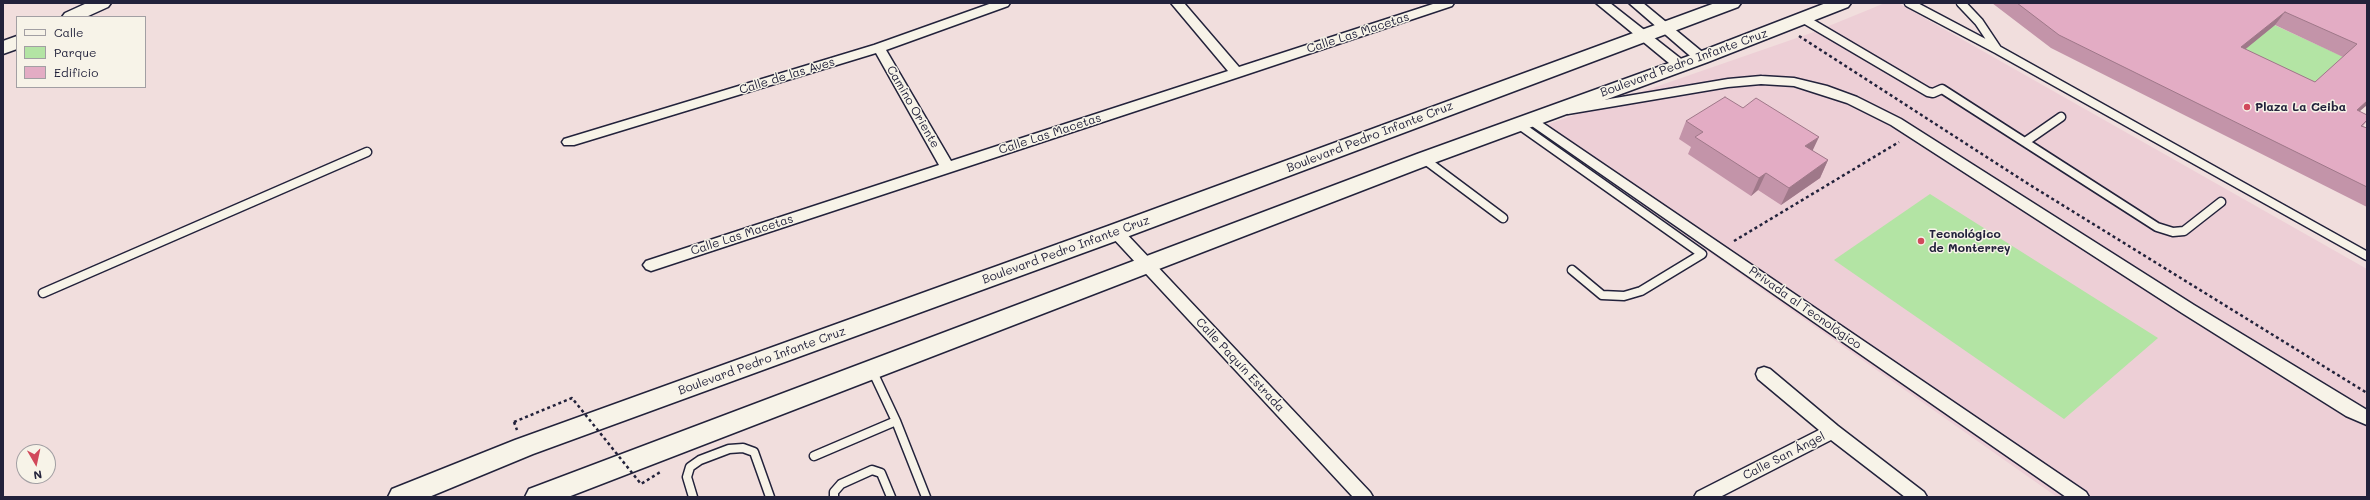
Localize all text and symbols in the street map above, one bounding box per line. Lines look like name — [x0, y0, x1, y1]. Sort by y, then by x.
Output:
street label: Calle Las Macetas — [1305, 10, 1411, 56]
legend — [16, 16, 146, 88]
text: Calle — [54, 24, 84, 40]
street label: Boulevard Pedro Infante Cruz — [1598, 26, 1770, 100]
text: Parque — [54, 44, 97, 60]
street label: Calle de las Aves — [738, 55, 836, 97]
street label: Camino Oriente — [884, 63, 942, 151]
text: Edificio — [54, 64, 98, 80]
street label: Boulevard Pedro Infante Cruz — [1285, 99, 1455, 175]
place label: Plaza La Ceiba — [2255, 100, 2346, 114]
marker: Plaza La Ceiba — [2242, 102, 2252, 112]
street label: Calle Las Macetas — [997, 111, 1103, 157]
street label: Calle Las Macetas — [689, 212, 795, 258]
street label: Boulevard Pedro Infante Cruz — [980, 213, 1152, 287]
place label: Tecnológico de Monterrey — [1929, 227, 2011, 255]
marker: Tecnológico de Monterrey — [1916, 236, 1926, 246]
street label: Privada al Tecnológico — [1746, 264, 1864, 352]
street label: Calle Paquín Estrada — [1193, 315, 1287, 415]
street label: Boulevard Pedro Infante Cruz — [676, 324, 848, 398]
street label: Calle San Ángel — [1740, 429, 1828, 483]
north arrow — [16, 444, 56, 484]
text: N — [33, 467, 43, 483]

